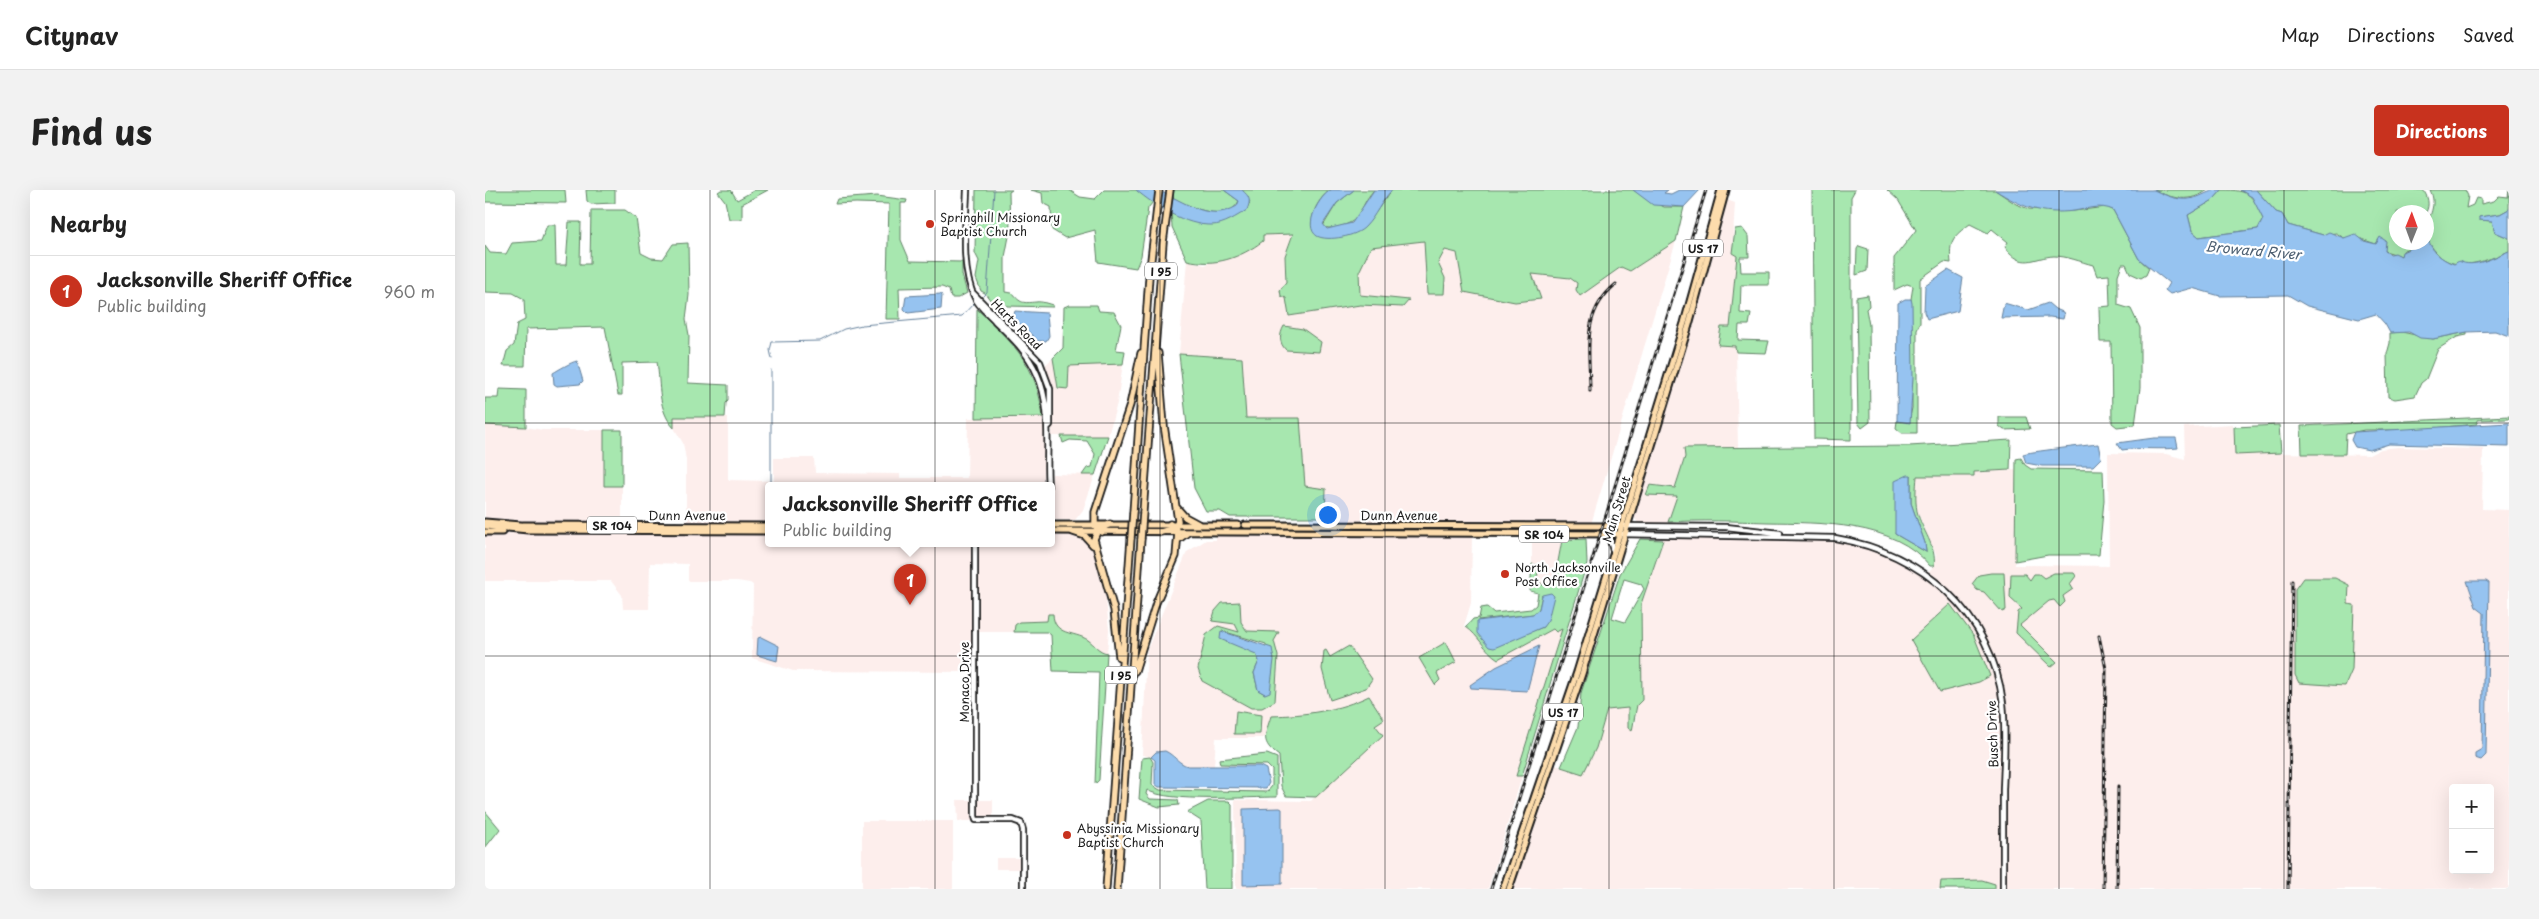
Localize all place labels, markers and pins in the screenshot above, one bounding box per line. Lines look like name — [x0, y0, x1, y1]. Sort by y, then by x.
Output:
place label: Springhill Missionary Baptist Church — [940, 208, 1060, 240]
marker: Springhill Missionary Baptist Church — [924, 218, 936, 230]
place label: North Jacksonville Post Office — [1515, 558, 1621, 590]
pin: 1 — [894, 564, 926, 605]
marker: North Jacksonville Post Office — [1499, 568, 1511, 580]
place label: Abyssinia Missionary Baptist Church — [1077, 819, 1200, 851]
marker: Abyssinia Missionary Baptist Church — [1061, 829, 1073, 841]

